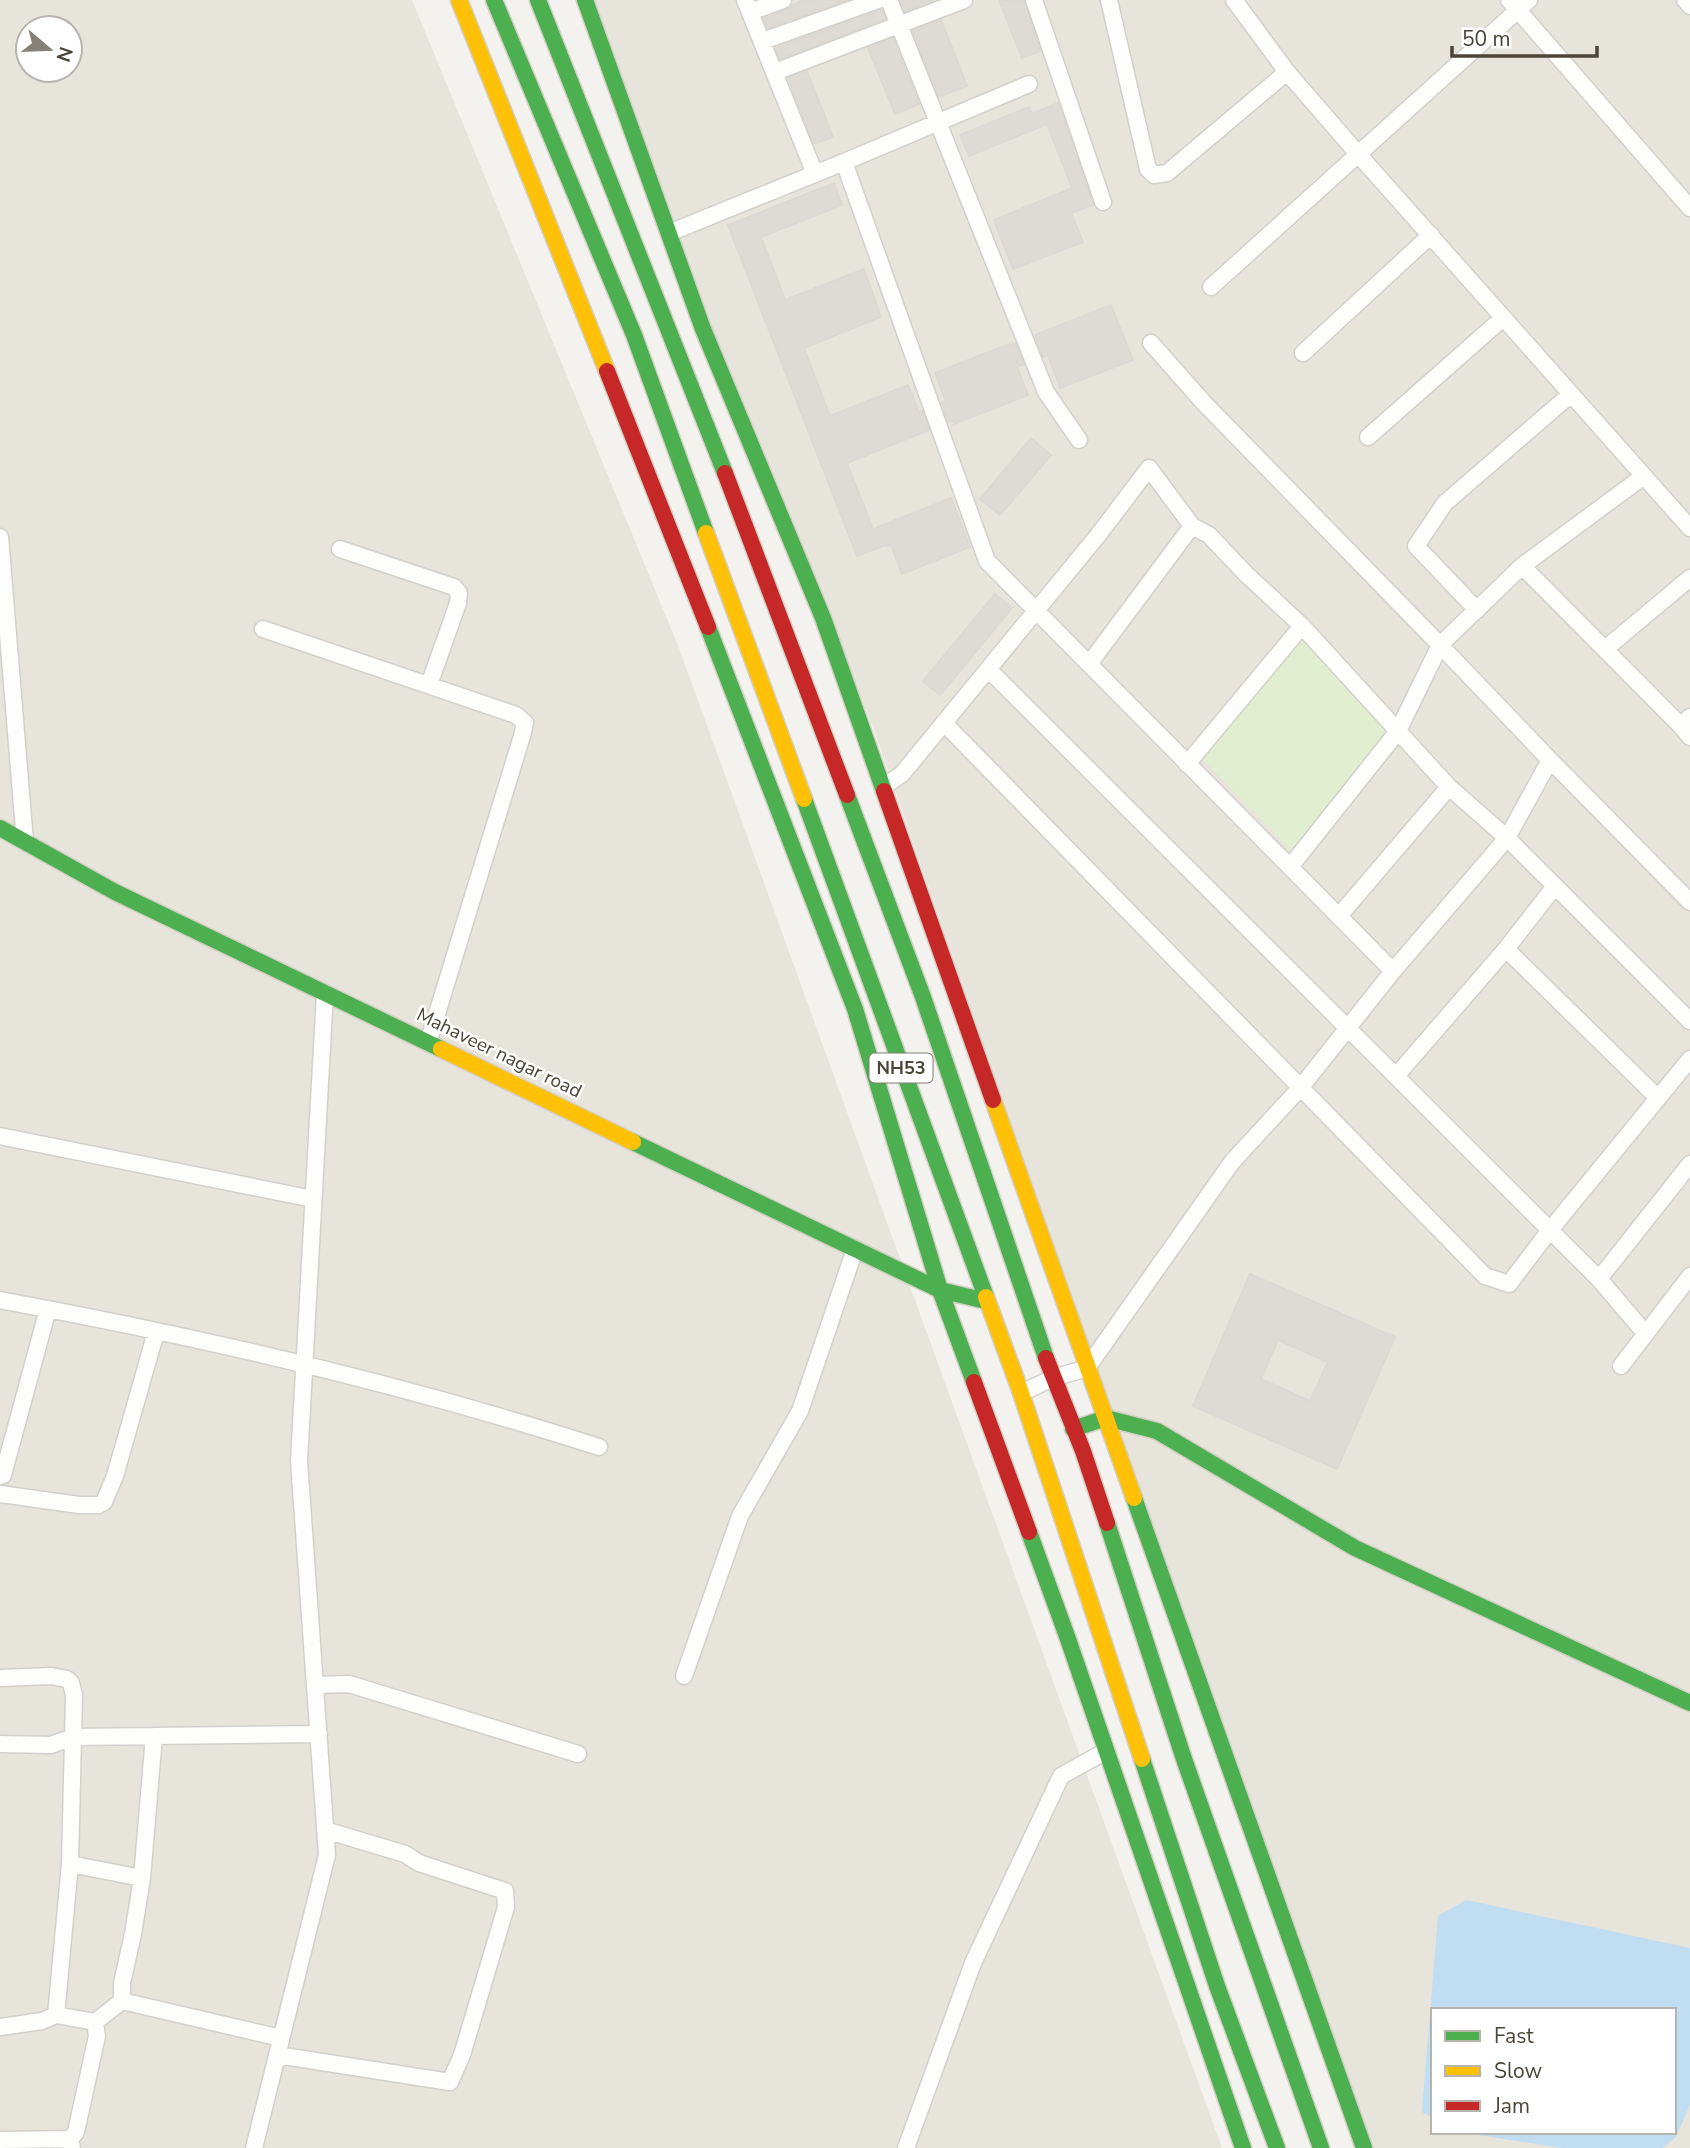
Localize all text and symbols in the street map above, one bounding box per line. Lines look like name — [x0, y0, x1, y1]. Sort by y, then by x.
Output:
north arrow — [14, 14, 84, 84]
scale bar — [1452, 14, 1597, 58]
text: 50 m — [1462, 25, 1511, 53]
text: N — [50, 43, 79, 65]
street label: Mahaveer nagar road — [412, 1002, 586, 1104]
road number: NH53 — [870, 1054, 932, 1083]
legend — [1431, 2008, 1676, 2134]
text: Fast — [1494, 2022, 1534, 2050]
text: Slow — [1494, 2057, 1543, 2085]
text: Jam — [1493, 2092, 1530, 2120]

